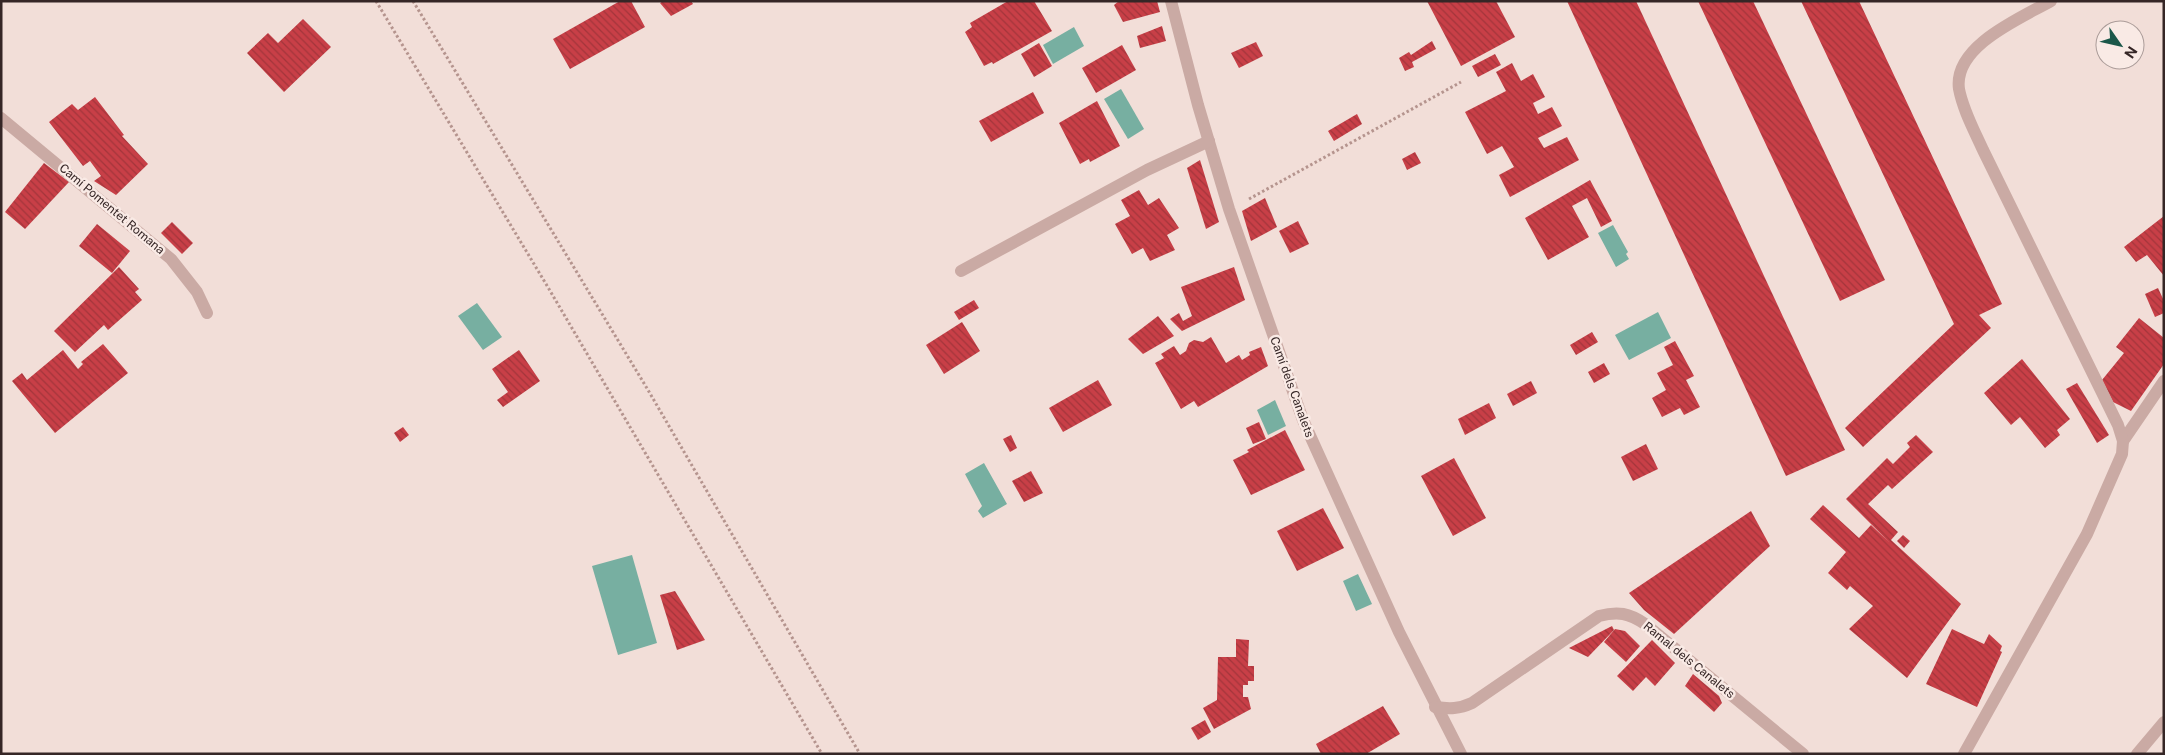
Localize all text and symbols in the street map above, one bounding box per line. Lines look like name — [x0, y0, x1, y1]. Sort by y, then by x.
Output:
north arrow — [2095, 20, 2145, 70]
text: N — [2121, 43, 2140, 61]
street label: Camí Pomentet Romana — [57, 161, 167, 257]
street label: Camí dels Canalets — [1267, 335, 1317, 439]
street label: Ramal dels Canalets — [1641, 619, 1737, 701]

